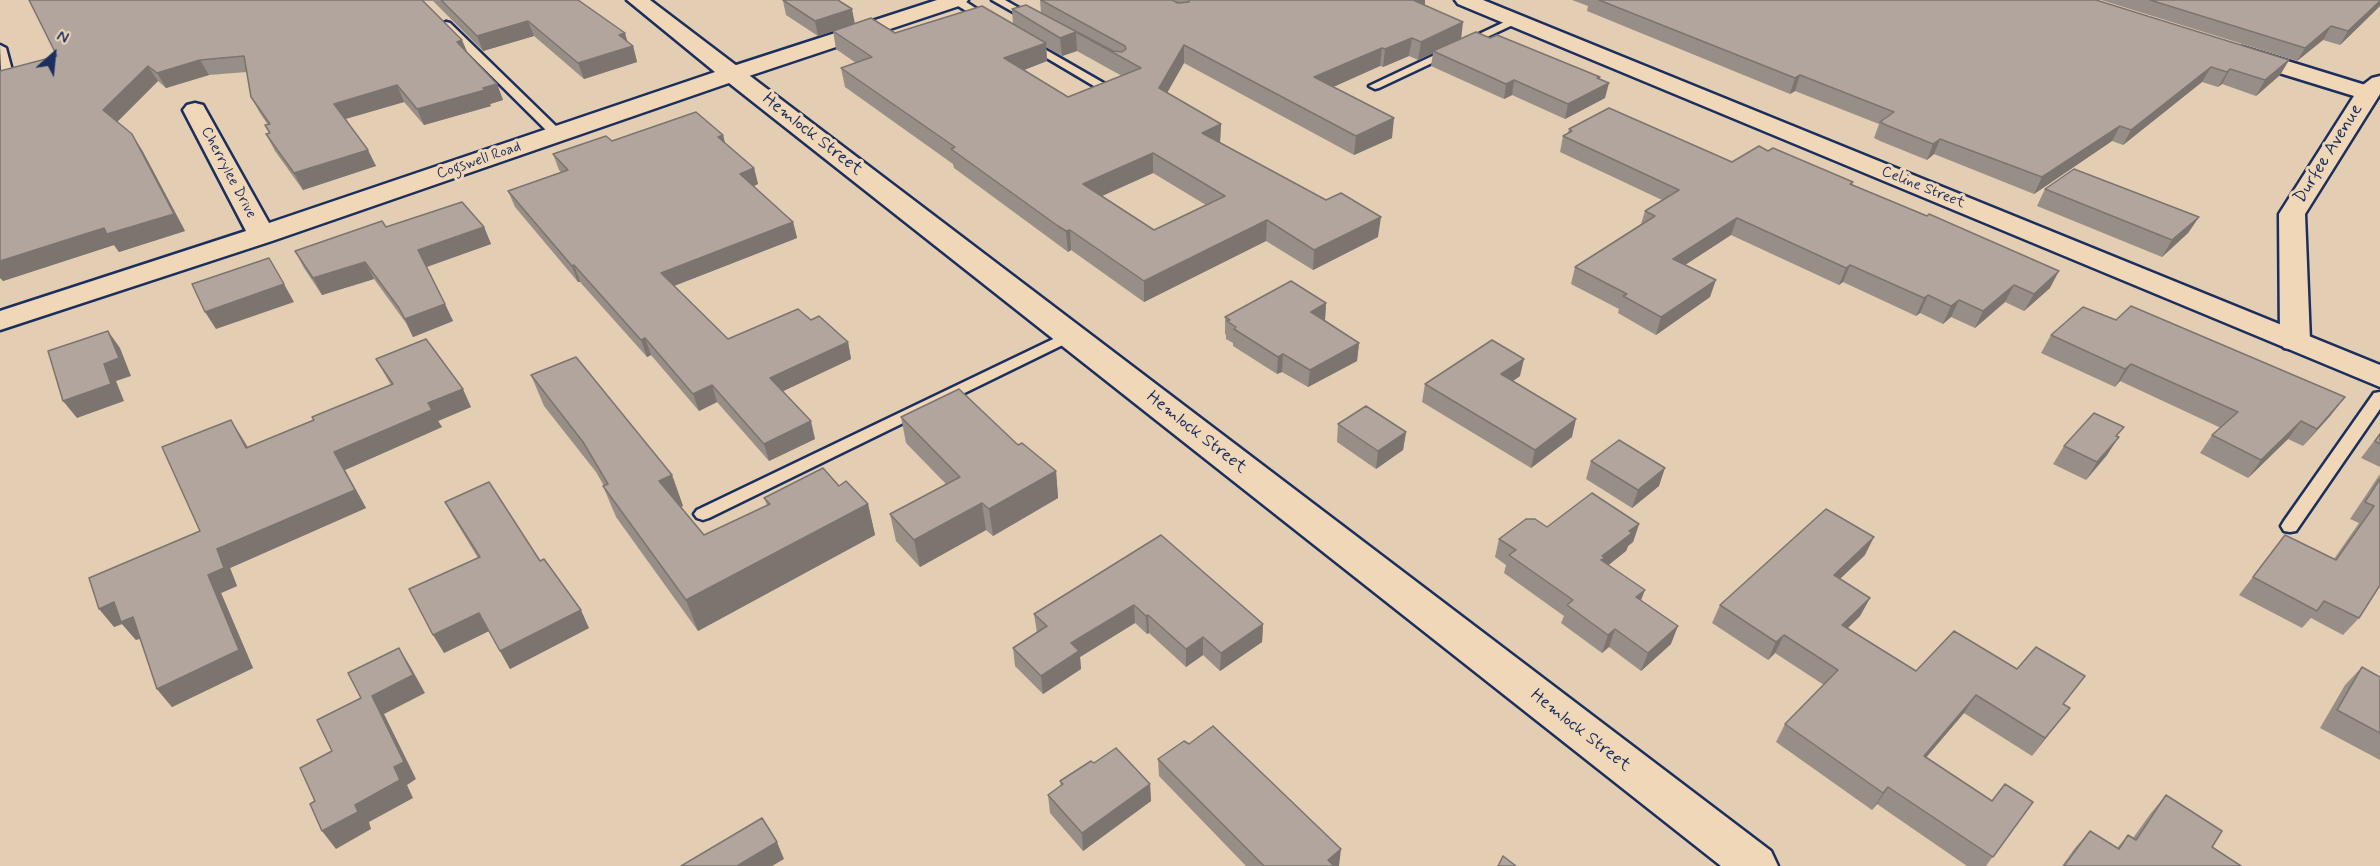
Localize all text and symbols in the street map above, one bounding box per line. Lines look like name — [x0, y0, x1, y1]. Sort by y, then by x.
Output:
north arrow — [24, 24, 84, 84]
text: N — [53, 26, 72, 49]
street label: Hemlock Street — [757, 89, 867, 181]
street label: Durfee Avenue — [2290, 100, 2368, 208]
street label: Cherrylee Drive — [196, 124, 260, 222]
street label: Cogswell Road — [435, 138, 523, 184]
street label: Celine Street — [1878, 163, 1968, 213]
street label: Hemlock Street — [1141, 387, 1251, 479]
street label: Hemlock Street — [1525, 685, 1635, 777]

